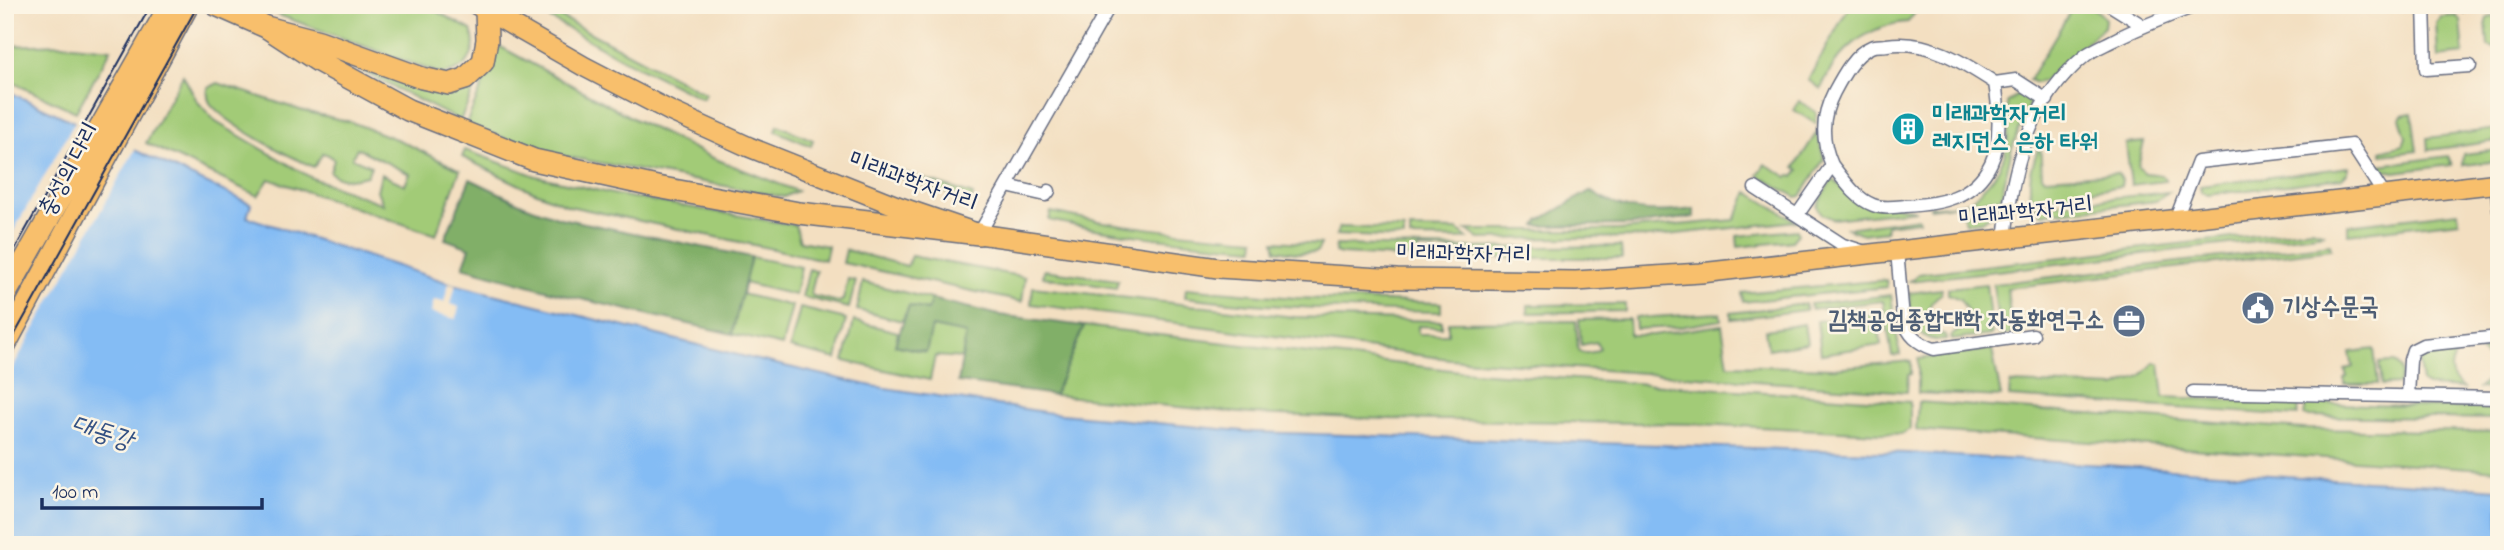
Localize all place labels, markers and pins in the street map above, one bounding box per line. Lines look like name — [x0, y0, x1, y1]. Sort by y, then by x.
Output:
place label: 미래과학자거리 레지던스 은하 타워 — [1932, 98, 2099, 161]
building icon: 미래과학자거리 레지던스 은하 타워 — [1889, 110, 1927, 148]
public building icon: 기상수문국 — [2239, 289, 2277, 327]
place label: 기상수문국 — [2282, 291, 2379, 326]
office icon: 김책공업종합대학 자동화연구소 — [2110, 302, 2148, 340]
place label: 김책공업종합대학 자동화연구소 — [1828, 304, 2104, 339]

